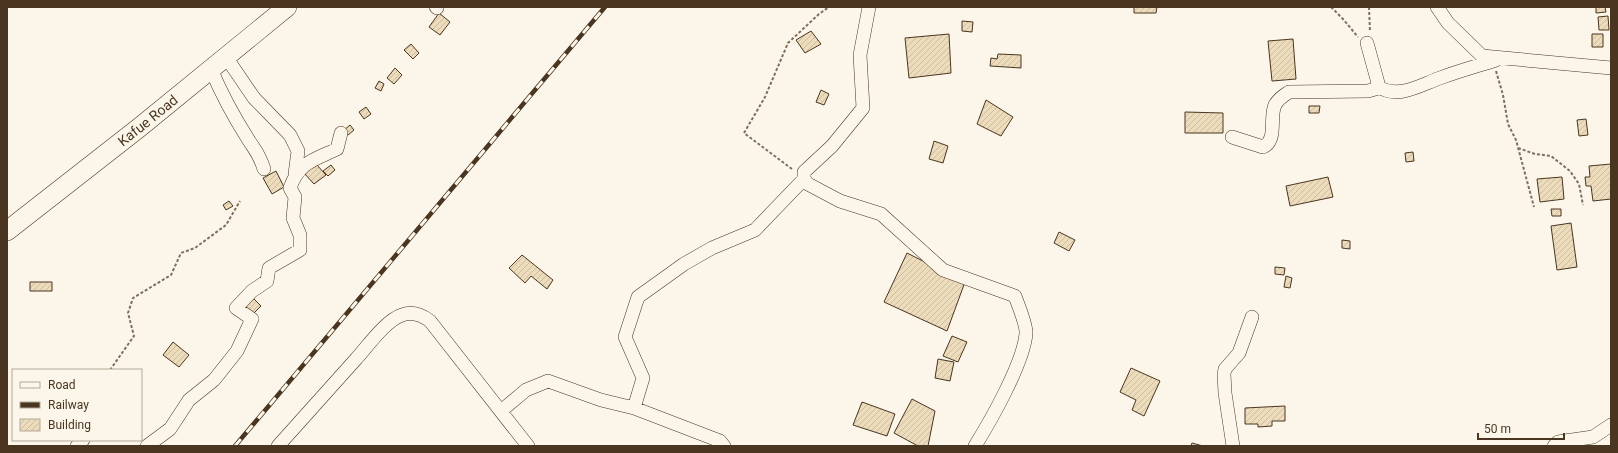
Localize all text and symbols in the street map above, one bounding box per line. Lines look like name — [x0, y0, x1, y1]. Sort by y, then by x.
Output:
street label: Kafue Road — [115, 92, 181, 149]
legend — [12, 369, 142, 441]
text: Road — [48, 378, 76, 392]
text: Railway — [48, 398, 89, 412]
scale bar — [1478, 415, 1564, 441]
text: Building — [48, 418, 91, 432]
text: 50 m — [1484, 422, 1511, 436]

